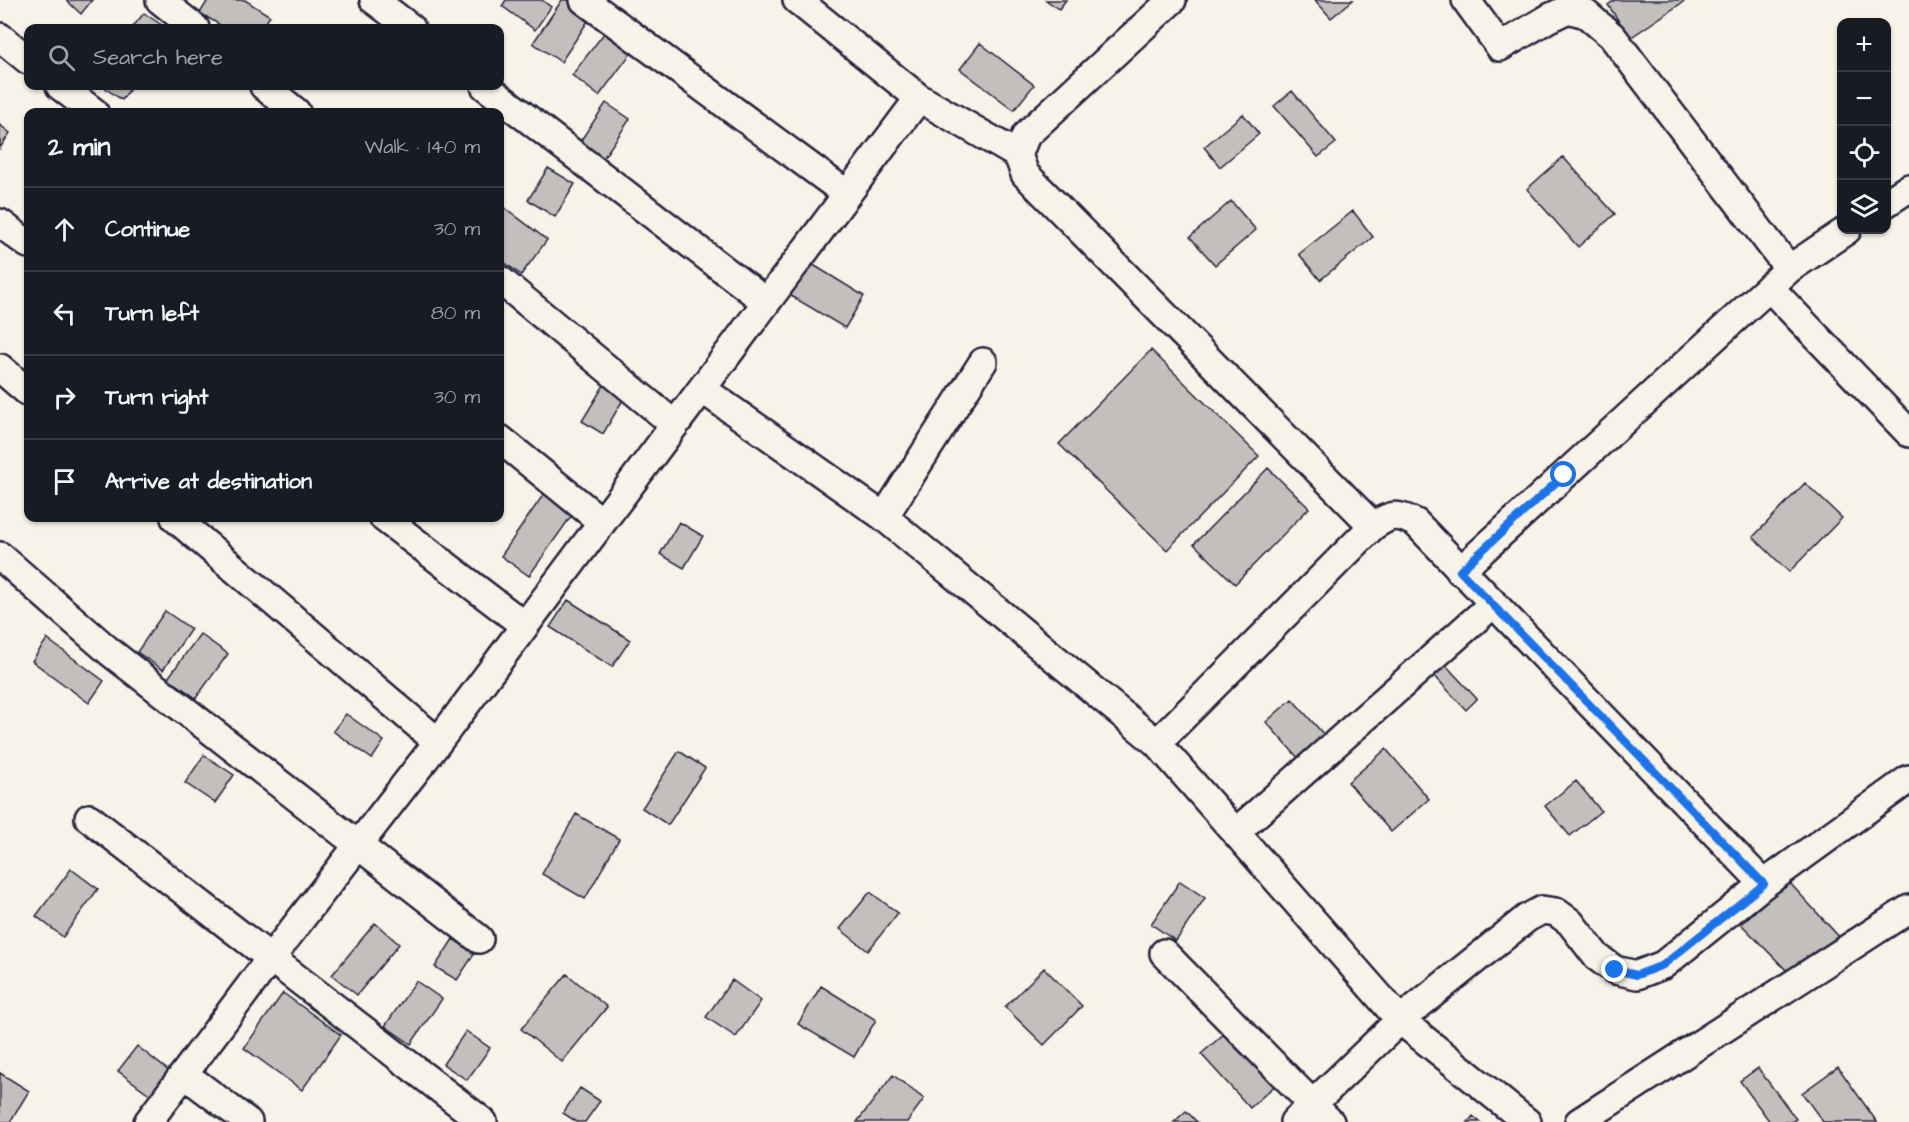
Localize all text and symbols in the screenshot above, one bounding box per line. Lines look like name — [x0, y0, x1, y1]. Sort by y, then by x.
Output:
map controls — [1837, 18, 1891, 234]
button: + — [1837, 18, 1891, 72]
search box — [24, 24, 504, 90]
icon: search — [45, 41, 78, 74]
text: Search here — [93, 42, 223, 73]
button: − — [1837, 72, 1891, 126]
button: locate — [1837, 126, 1891, 180]
text: 2 min — [48, 129, 110, 165]
text: Walk · 140 m — [364, 133, 480, 161]
button: layers — [1837, 180, 1891, 234]
icon: ahead — [48, 213, 81, 246]
text: Continue — [105, 214, 190, 245]
text: 30 m — [434, 215, 480, 243]
icon: left — [48, 297, 81, 330]
text: Turn left — [105, 298, 199, 329]
text: 80 m — [431, 299, 480, 327]
icon: right — [48, 381, 81, 414]
text: Turn right — [105, 382, 208, 413]
text: 30 m — [434, 383, 480, 411]
route start — [1550, 461, 1576, 487]
icon: arrive — [48, 465, 81, 498]
text: Arrive at destination — [105, 466, 312, 497]
route end — [1601, 956, 1627, 982]

